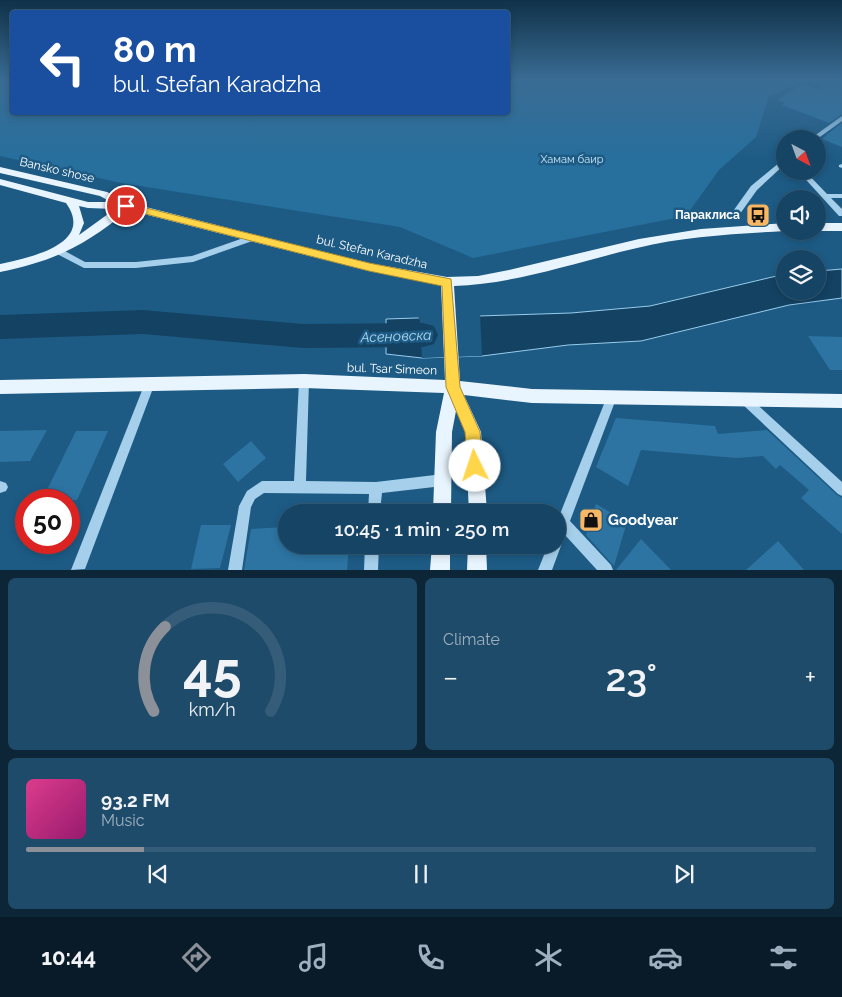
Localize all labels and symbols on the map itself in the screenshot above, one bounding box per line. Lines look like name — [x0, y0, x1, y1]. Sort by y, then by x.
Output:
north arrow — [776, 130, 826, 180]
park label: Хамам баир — [540, 153, 604, 166]
street label: Bansko shose — [18, 155, 96, 185]
pin — [105, 185, 147, 227]
bus stop icon: Параклиса — [745, 202, 771, 228]
place label: Параклиса — [675, 208, 740, 222]
street label: bul. Stefan Karadzha — [315, 232, 429, 272]
water label: Асеновска — [359, 327, 432, 345]
street label: bul. Tsar Simeon — [347, 360, 437, 378]
position arrow — [448, 439, 500, 491]
speed limit sign: 50 — [15, 489, 80, 554]
shop icon: Goodyear — [578, 507, 604, 533]
place label: Goodyear — [608, 511, 678, 529]

